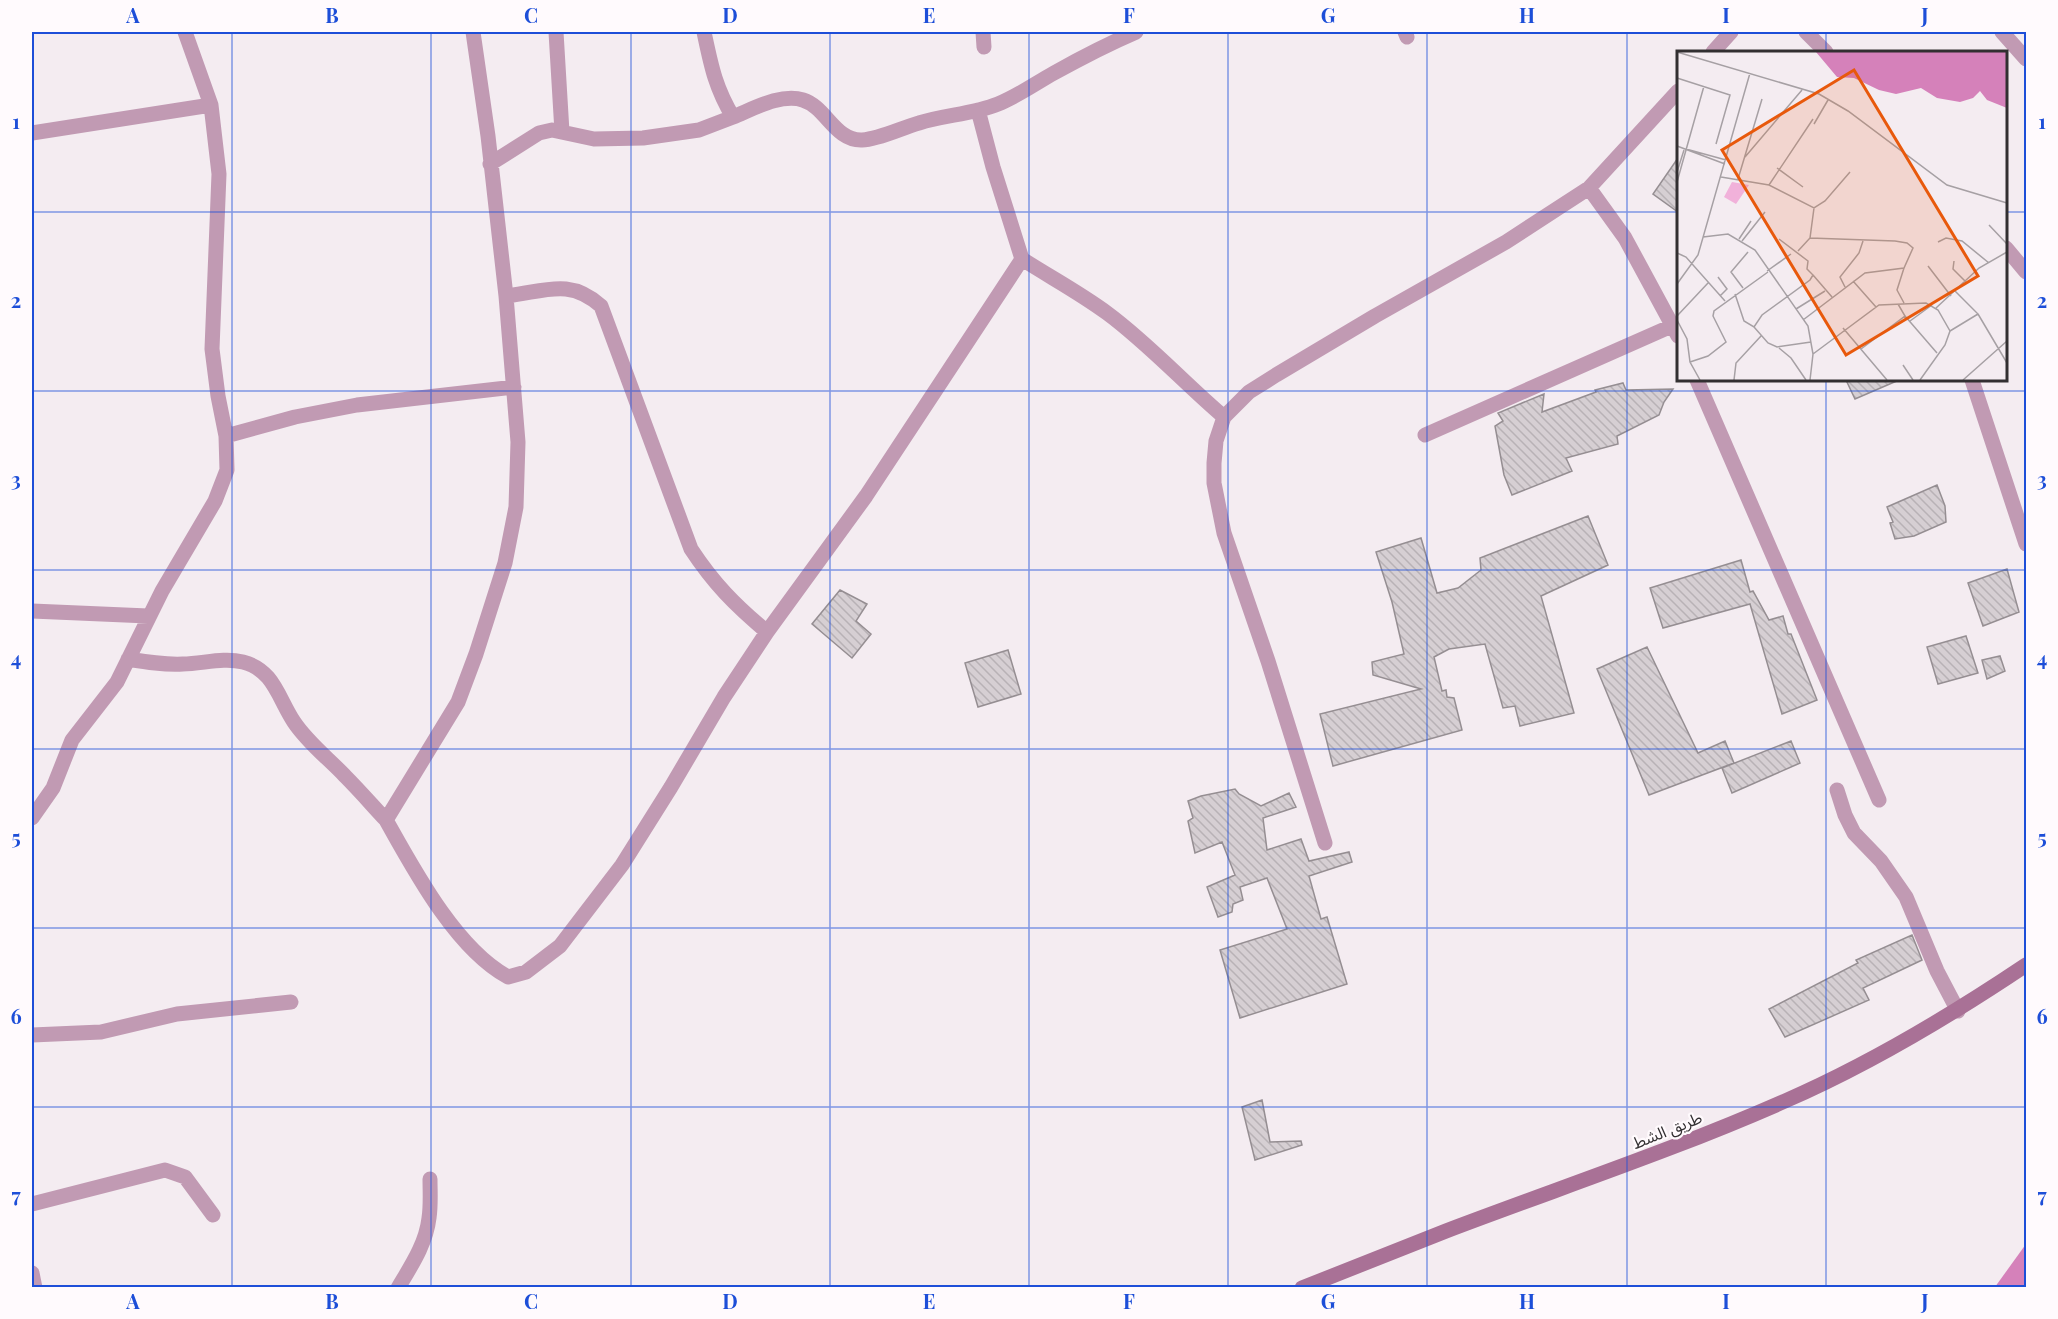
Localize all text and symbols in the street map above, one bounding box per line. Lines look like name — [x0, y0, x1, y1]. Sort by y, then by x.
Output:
text: A — [125, 1, 140, 28]
text: B — [325, 1, 339, 28]
text: C — [524, 1, 538, 28]
text: D — [722, 1, 738, 28]
text: E — [923, 1, 935, 28]
text: F — [1123, 1, 1135, 28]
text: G — [1321, 1, 1336, 28]
text: H — [1519, 1, 1535, 28]
text: I — [1722, 1, 1730, 28]
text: J — [1920, 1, 1929, 28]
inset map — [1677, 51, 2007, 381]
text: 1 — [12, 107, 20, 134]
text: 1 — [2038, 107, 2046, 134]
text: 2 — [11, 286, 21, 313]
text: 2 — [2037, 286, 2047, 313]
text: 3 — [11, 465, 21, 492]
text: 3 — [2037, 465, 2047, 492]
text: 4 — [11, 644, 21, 671]
text: 4 — [2037, 644, 2047, 671]
text: 5 — [11, 823, 21, 850]
text: 5 — [2037, 823, 2047, 850]
text: 6 — [10, 1002, 22, 1029]
text: 6 — [2036, 1002, 2048, 1029]
street label: طريق الشط — [1629, 1106, 1705, 1154]
text: 7 — [11, 1181, 21, 1208]
text: 7 — [2037, 1181, 2047, 1208]
text: A — [125, 1287, 140, 1314]
text: B — [325, 1287, 339, 1314]
text: C — [524, 1287, 538, 1314]
text: D — [722, 1287, 738, 1314]
text: E — [923, 1287, 935, 1314]
text: F — [1123, 1287, 1135, 1314]
text: G — [1321, 1287, 1336, 1314]
text: H — [1519, 1287, 1535, 1314]
text: I — [1722, 1287, 1730, 1314]
text: J — [1920, 1287, 1929, 1314]

